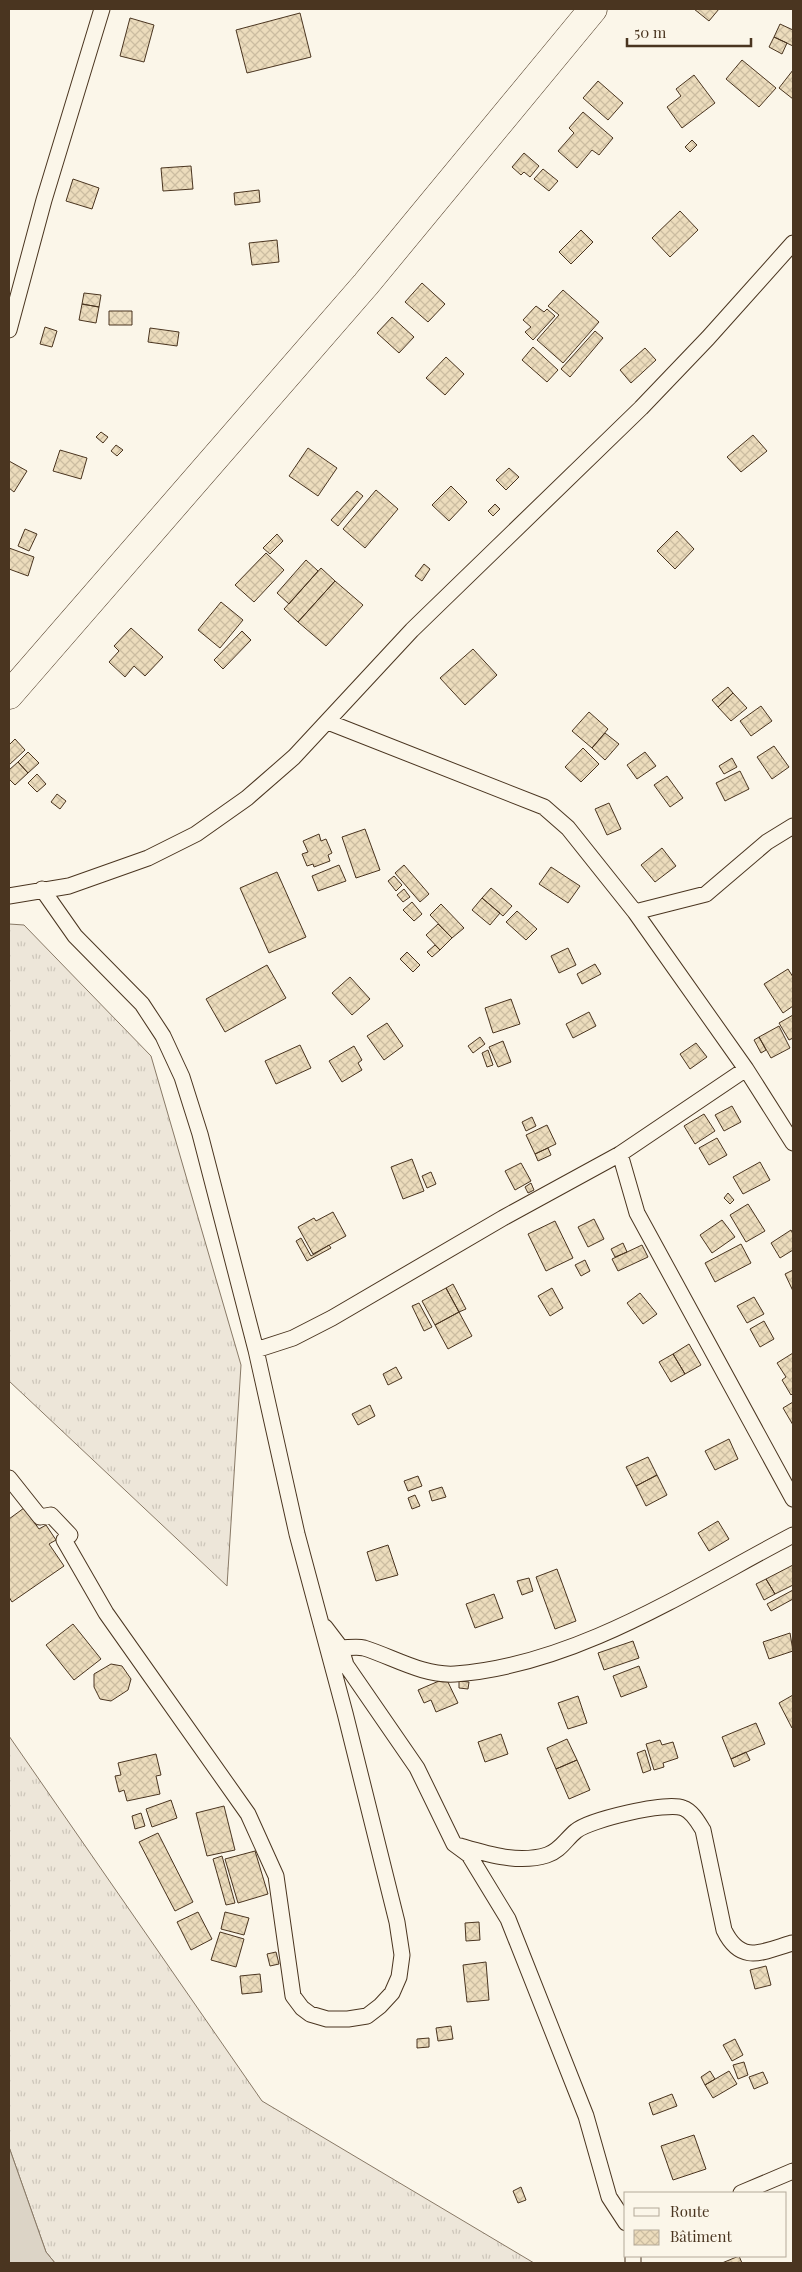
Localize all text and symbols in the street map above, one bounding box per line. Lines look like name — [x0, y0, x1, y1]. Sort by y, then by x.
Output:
scale bar — [627, 15, 751, 47]
text: 50 m — [634, 22, 667, 42]
legend — [624, 2192, 787, 2257]
text: Route — [670, 2201, 710, 2221]
text: Bâtiment — [670, 2226, 732, 2246]

